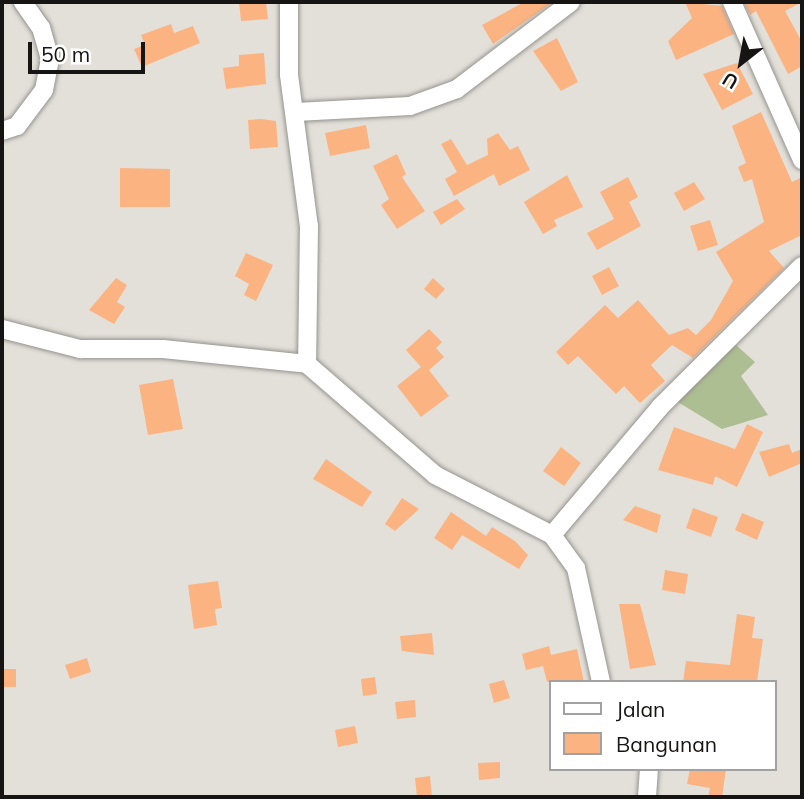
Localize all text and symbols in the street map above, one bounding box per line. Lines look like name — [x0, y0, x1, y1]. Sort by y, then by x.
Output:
scale bar — [32, 28, 149, 72]
north arrow — [706, 28, 776, 98]
text: 50 m — [41, 41, 90, 67]
text: U — [718, 67, 742, 95]
legend — [548, 680, 776, 771]
text: Jalan — [616, 696, 665, 722]
text: Bangunan — [616, 731, 717, 757]

